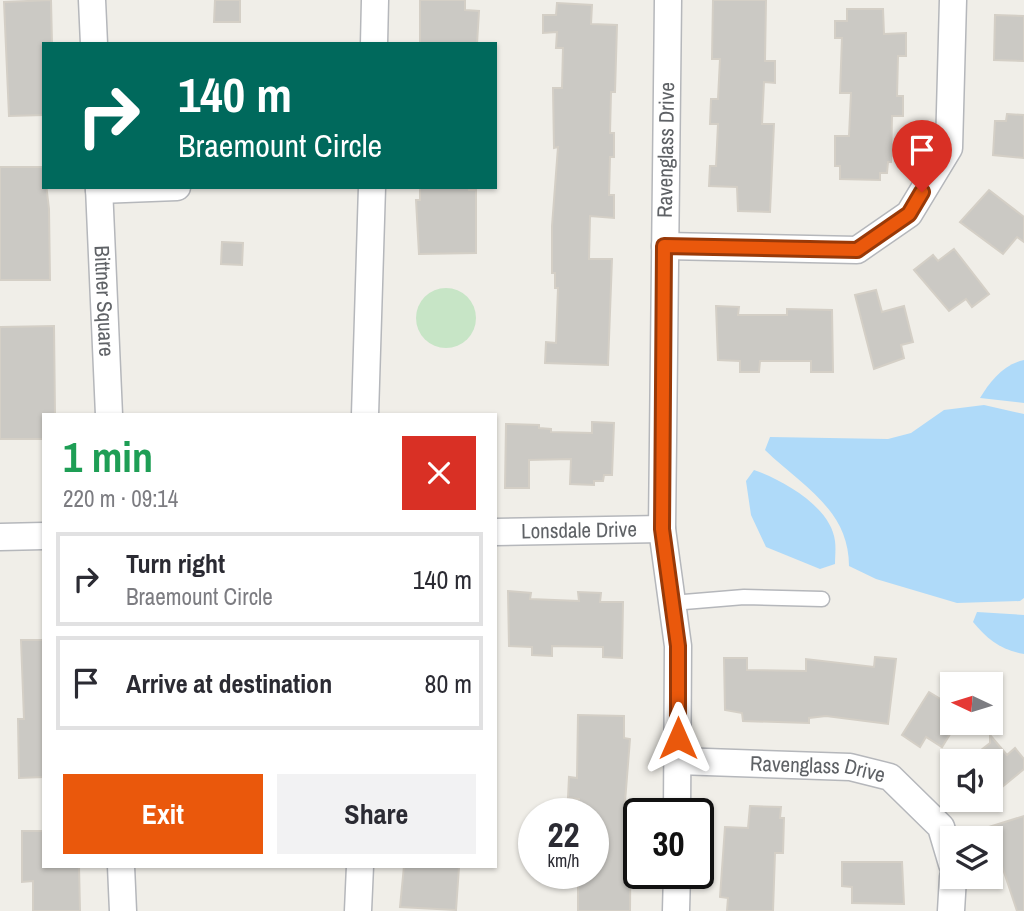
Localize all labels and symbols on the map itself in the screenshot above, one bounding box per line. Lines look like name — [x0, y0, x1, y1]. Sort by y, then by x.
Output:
street label: Ravenglass Drive — [650, 82, 681, 218]
pin — [892, 120, 952, 192]
street label: Bittner Square — [88, 245, 121, 357]
street label: Lonsdale Drive — [521, 514, 637, 546]
north arrow — [940, 672, 1003, 735]
position arrow — [641, 701, 715, 775]
street label: Ravenglass Drive — [749, 749, 888, 789]
speed limit sign: 30 — [623, 798, 714, 889]

